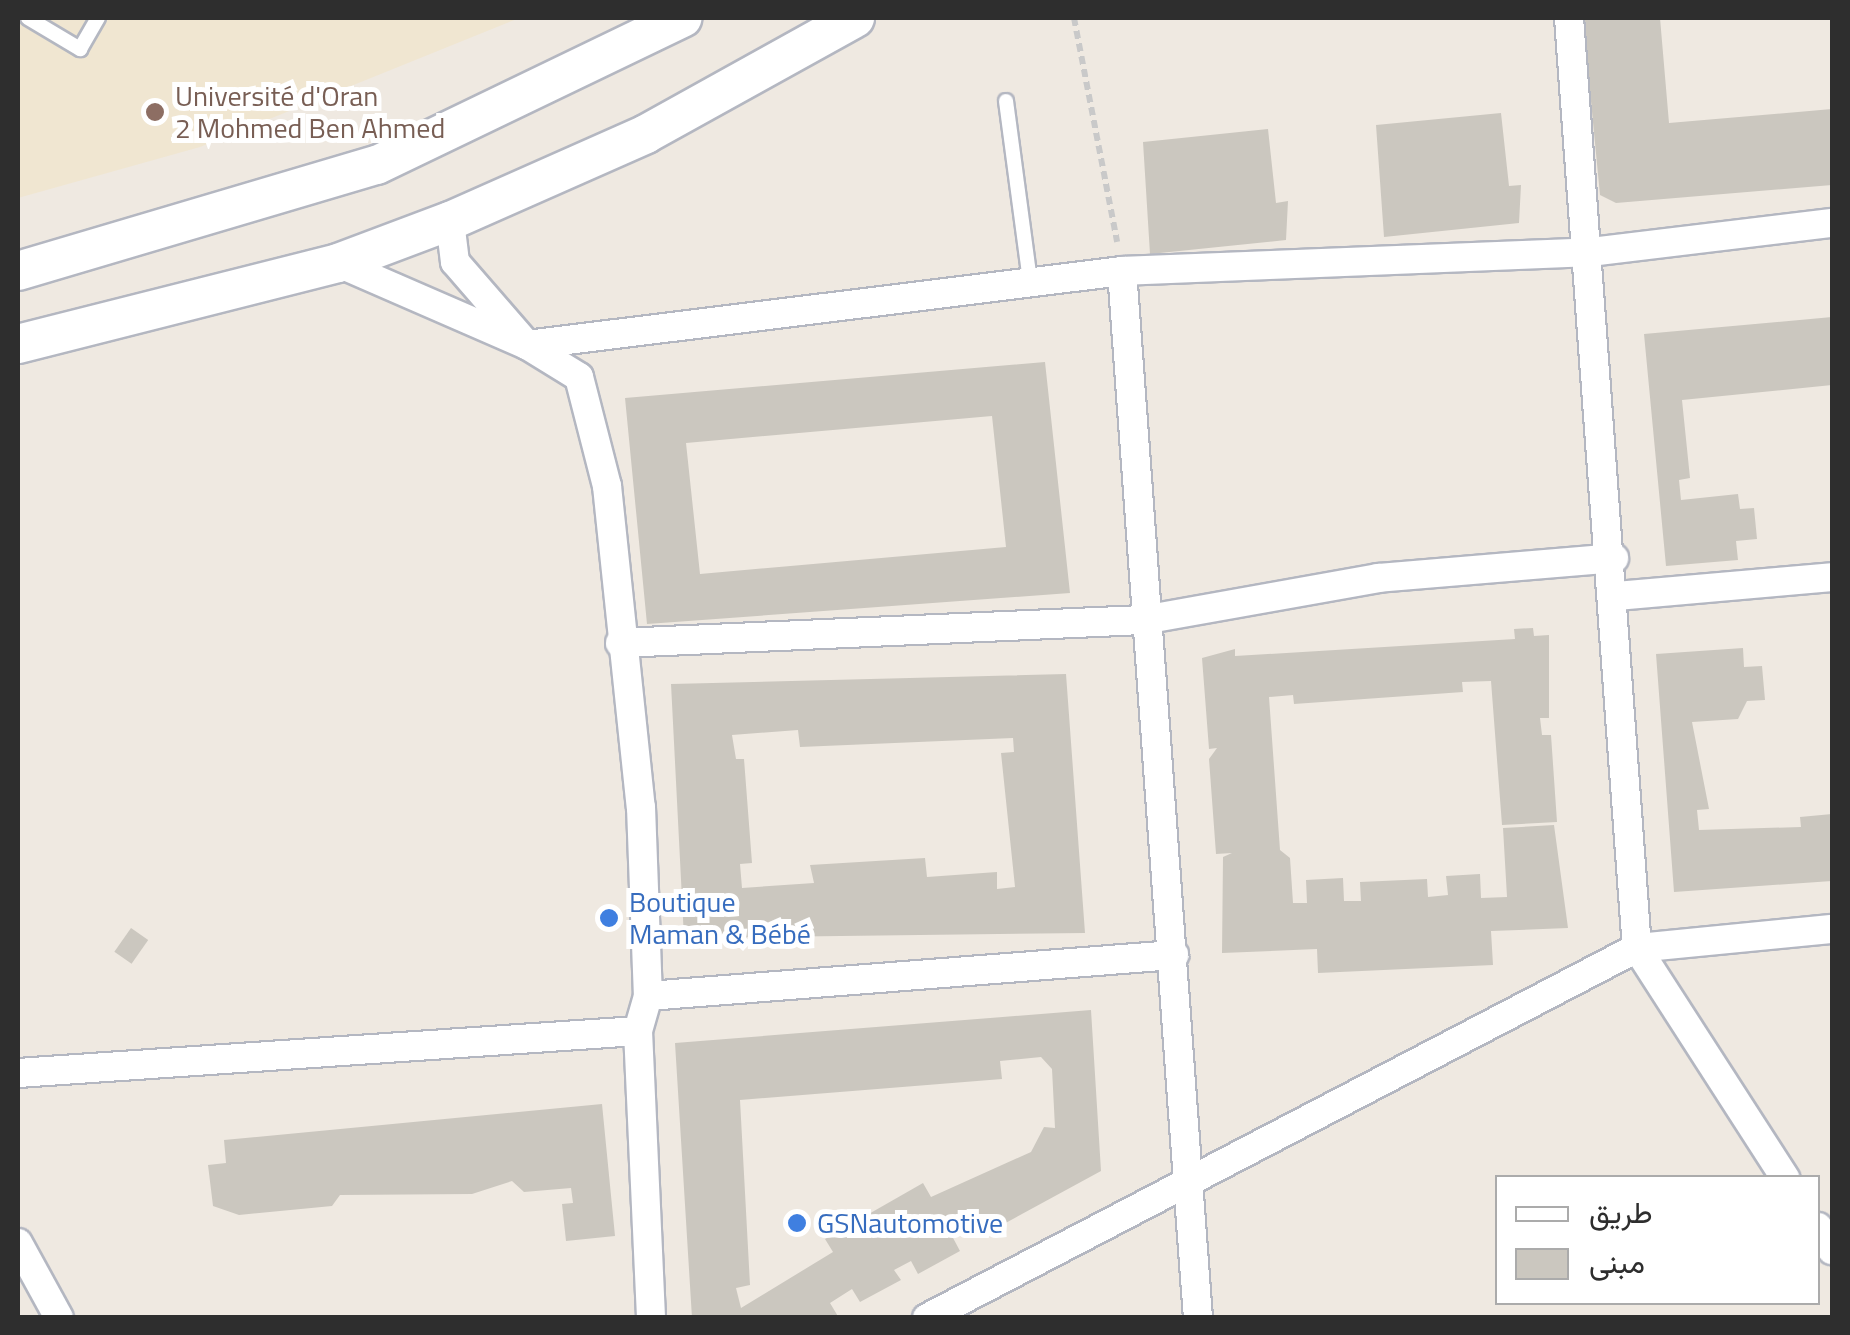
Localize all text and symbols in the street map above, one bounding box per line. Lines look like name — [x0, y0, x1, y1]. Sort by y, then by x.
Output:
place label: Université d'Oran 2 Mohmed Ben Ahmed — [175, 79, 445, 145]
marker: Université d'Oran 2 Mohmed Ben Ahmed — [144, 101, 166, 123]
place label: Boutique Maman & Bébé — [629, 885, 811, 951]
marker: Boutique Maman & Bébé — [598, 907, 620, 929]
legend — [1495, 1175, 1820, 1305]
text: طريق — [1589, 1189, 1653, 1235]
place label: GSNautomotive — [817, 1206, 1003, 1240]
marker: GSNautomotive — [786, 1212, 808, 1234]
text: مبنى — [1589, 1239, 1645, 1285]

